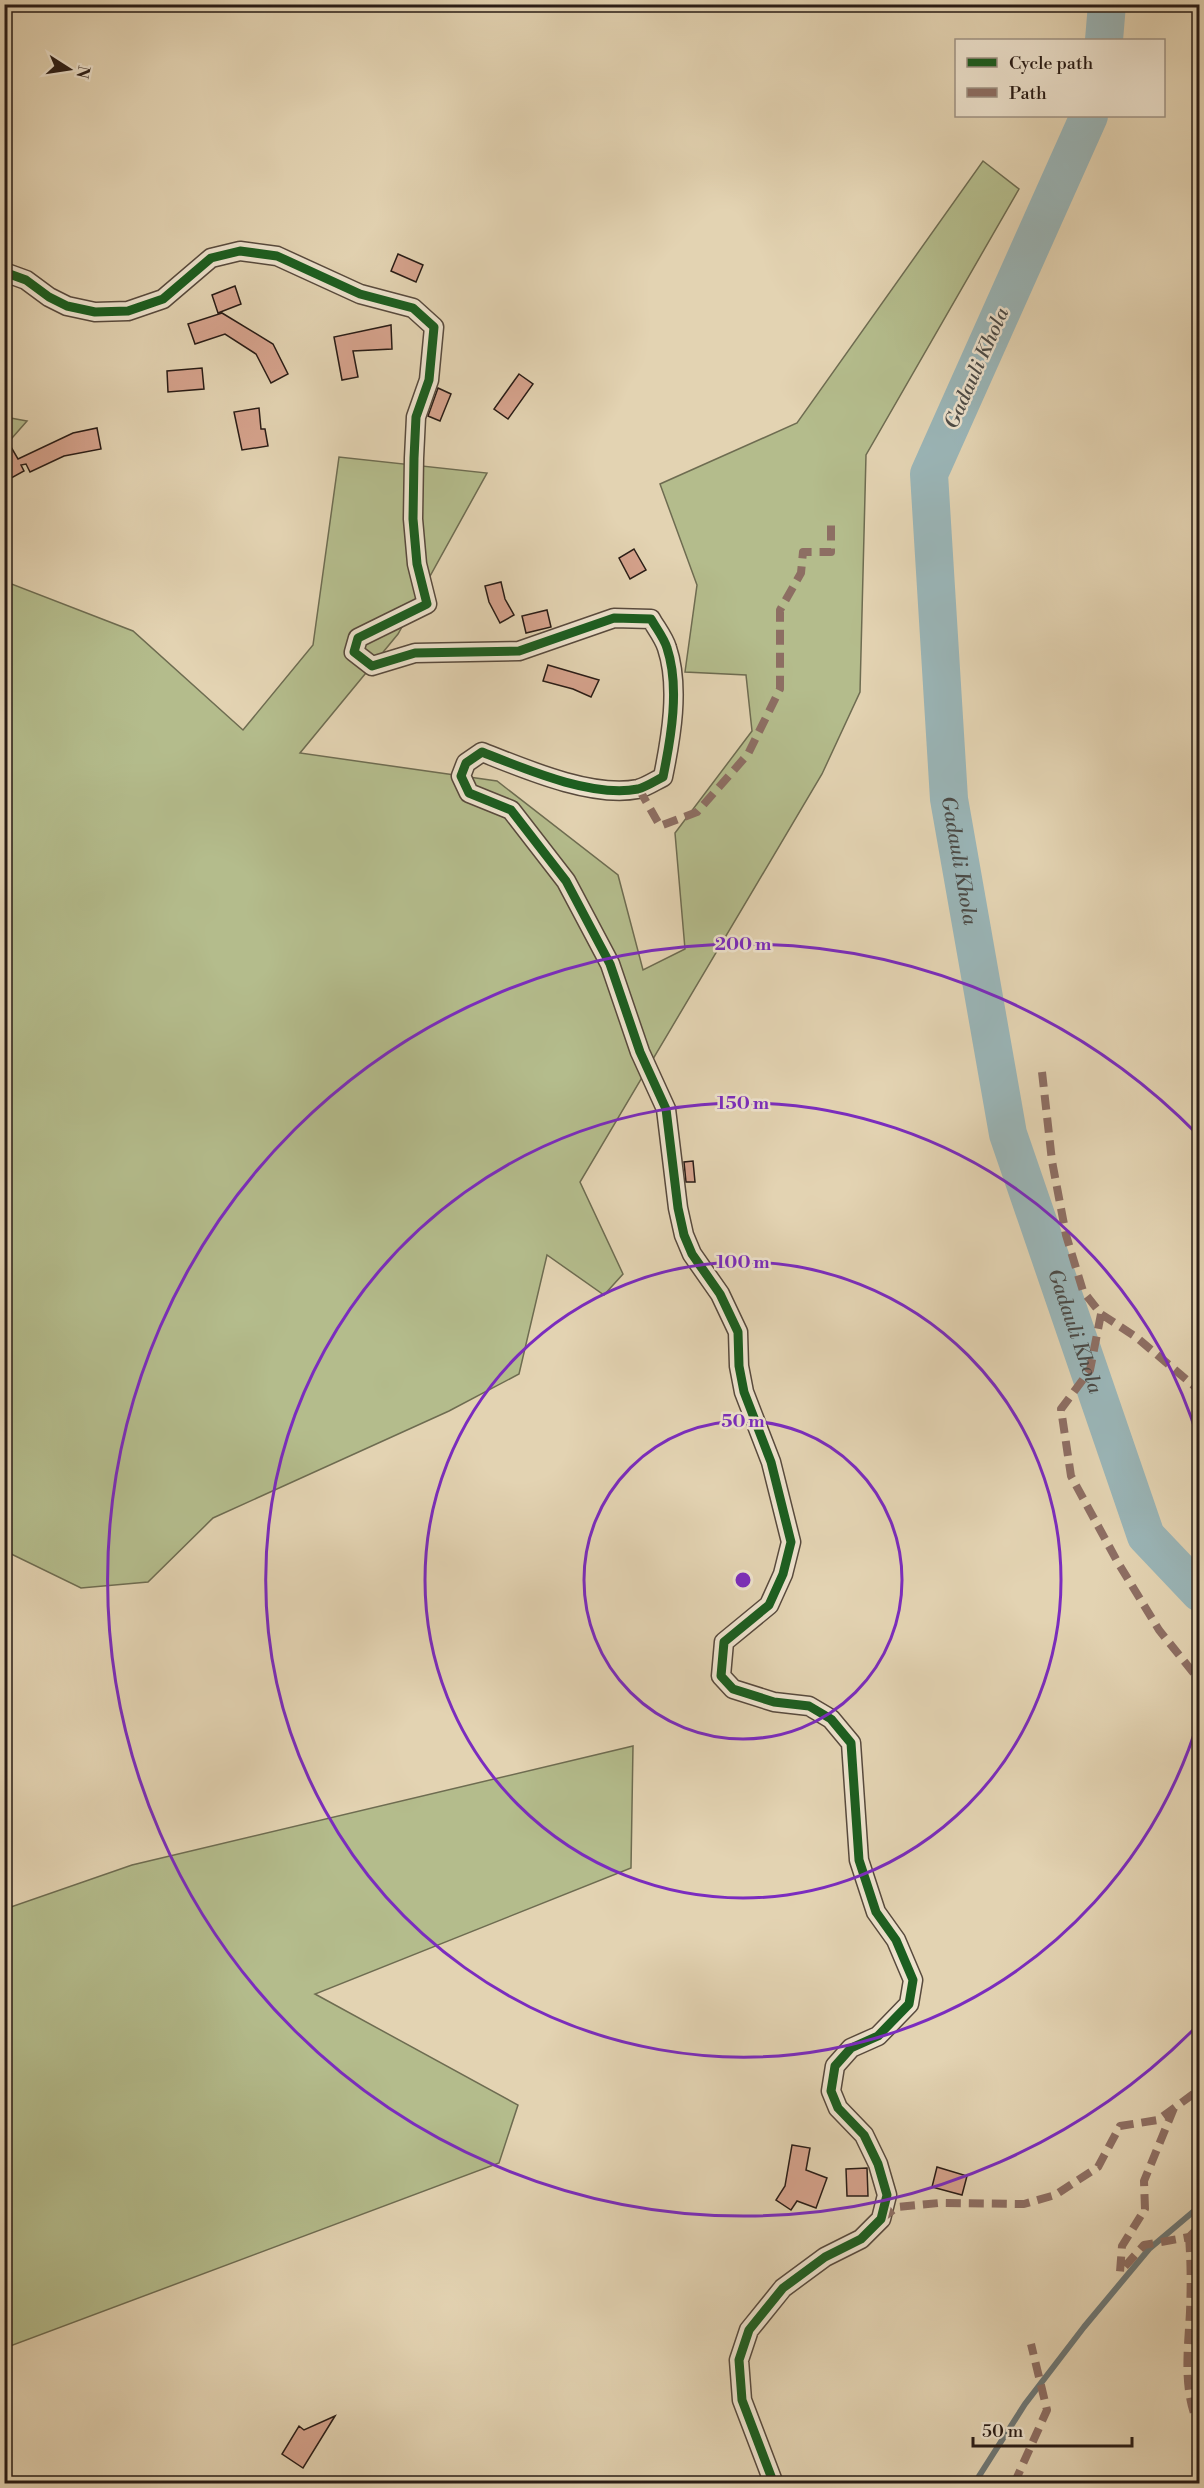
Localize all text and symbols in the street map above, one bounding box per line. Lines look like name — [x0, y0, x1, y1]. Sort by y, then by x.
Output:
north arrow — [39, 39, 99, 99]
legend — [955, 39, 1165, 117]
text: Cycle path — [1009, 52, 1093, 75]
text: N — [72, 64, 94, 81]
text: Path — [1009, 82, 1047, 105]
water label: Gadauli Khola — [939, 303, 1016, 433]
water label: Gadauli Khola — [935, 794, 982, 928]
text: 200 m — [715, 933, 772, 956]
text: 150 m — [717, 1092, 770, 1115]
text: 100 m — [716, 1251, 770, 1274]
water label: Gadauli Khola — [1041, 1266, 1107, 1398]
text: 50 m — [721, 1410, 765, 1433]
centre of rings — [733, 1570, 753, 1590]
scale bar — [973, 2410, 1132, 2448]
text: 50 m — [982, 2420, 1024, 2443]

